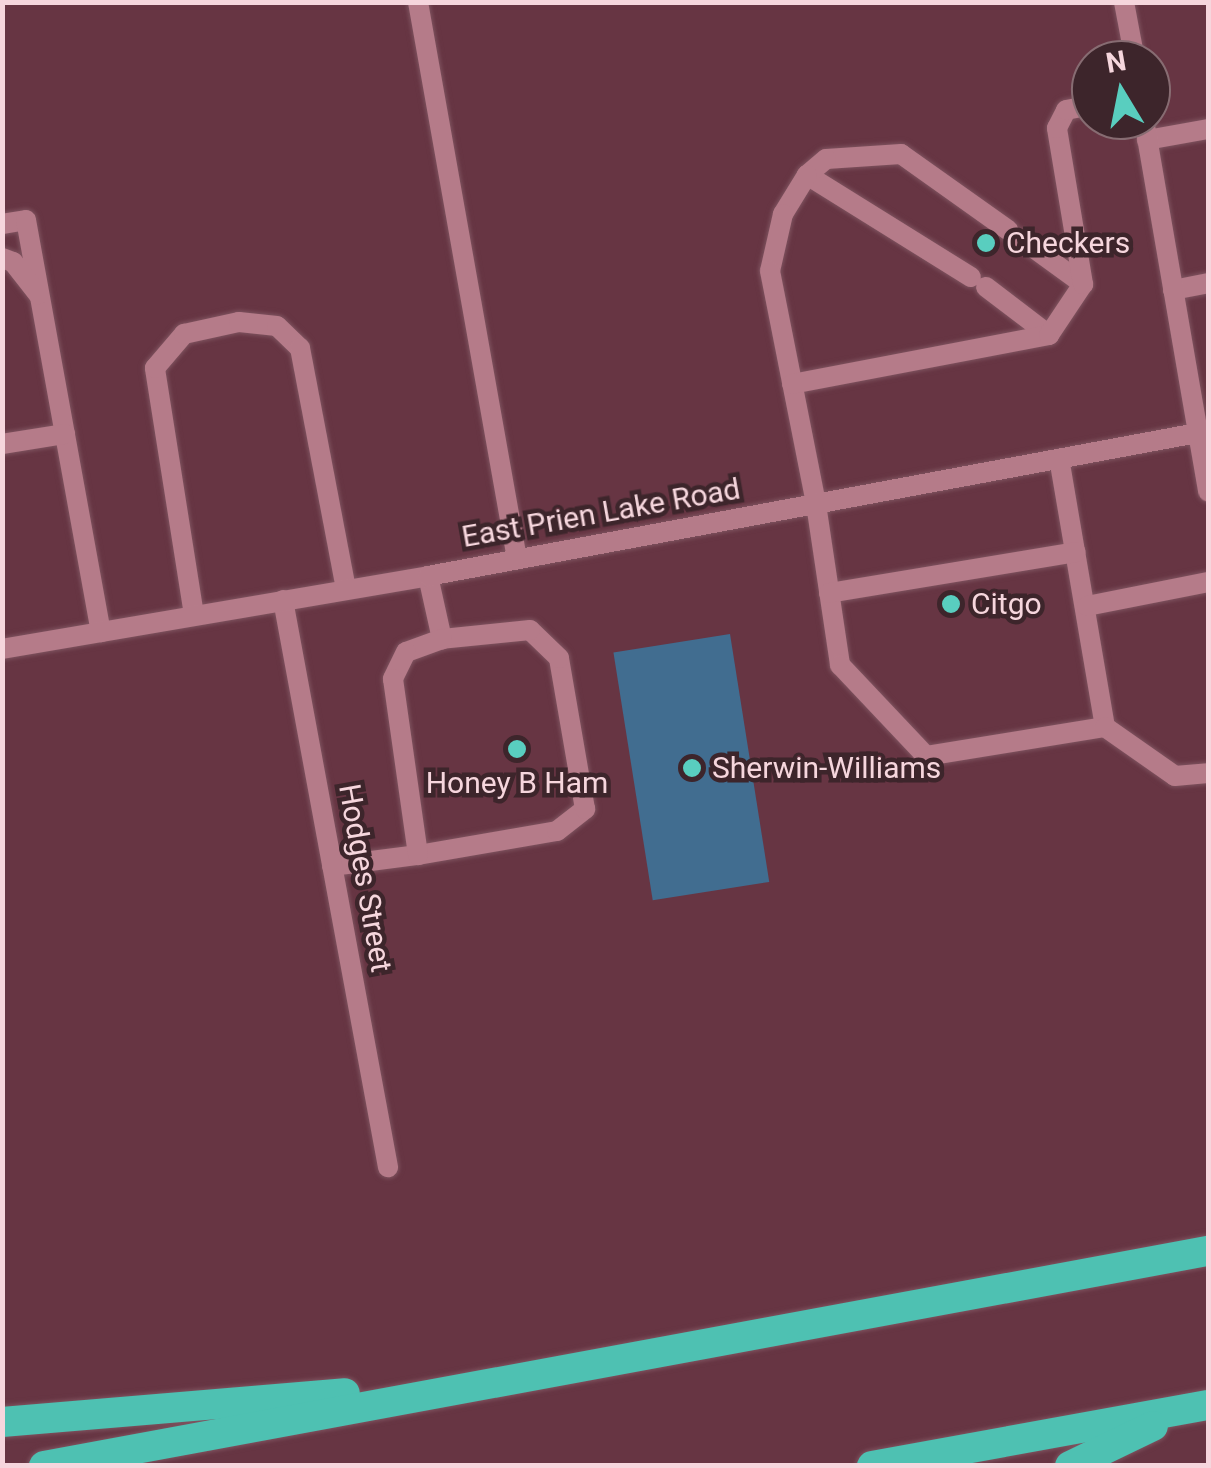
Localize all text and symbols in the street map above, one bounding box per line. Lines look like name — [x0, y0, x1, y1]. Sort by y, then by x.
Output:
north arrow — [1071, 40, 1171, 140]
text: N — [1103, 44, 1129, 80]
place label: Checkers — [1006, 225, 1130, 261]
marker: Checkers — [975, 232, 997, 254]
street label: East Prien Lake Road — [459, 471, 743, 555]
place label: Citgo — [971, 586, 1042, 622]
marker: Citgo — [940, 593, 962, 615]
marker: Honey B Ham — [506, 738, 528, 760]
place label: Sherwin-Williams — [712, 750, 941, 786]
marker: Sherwin-Williams — [681, 757, 703, 779]
place label: Honey B Ham — [426, 765, 608, 801]
street label: Hodges Street — [331, 781, 399, 975]

